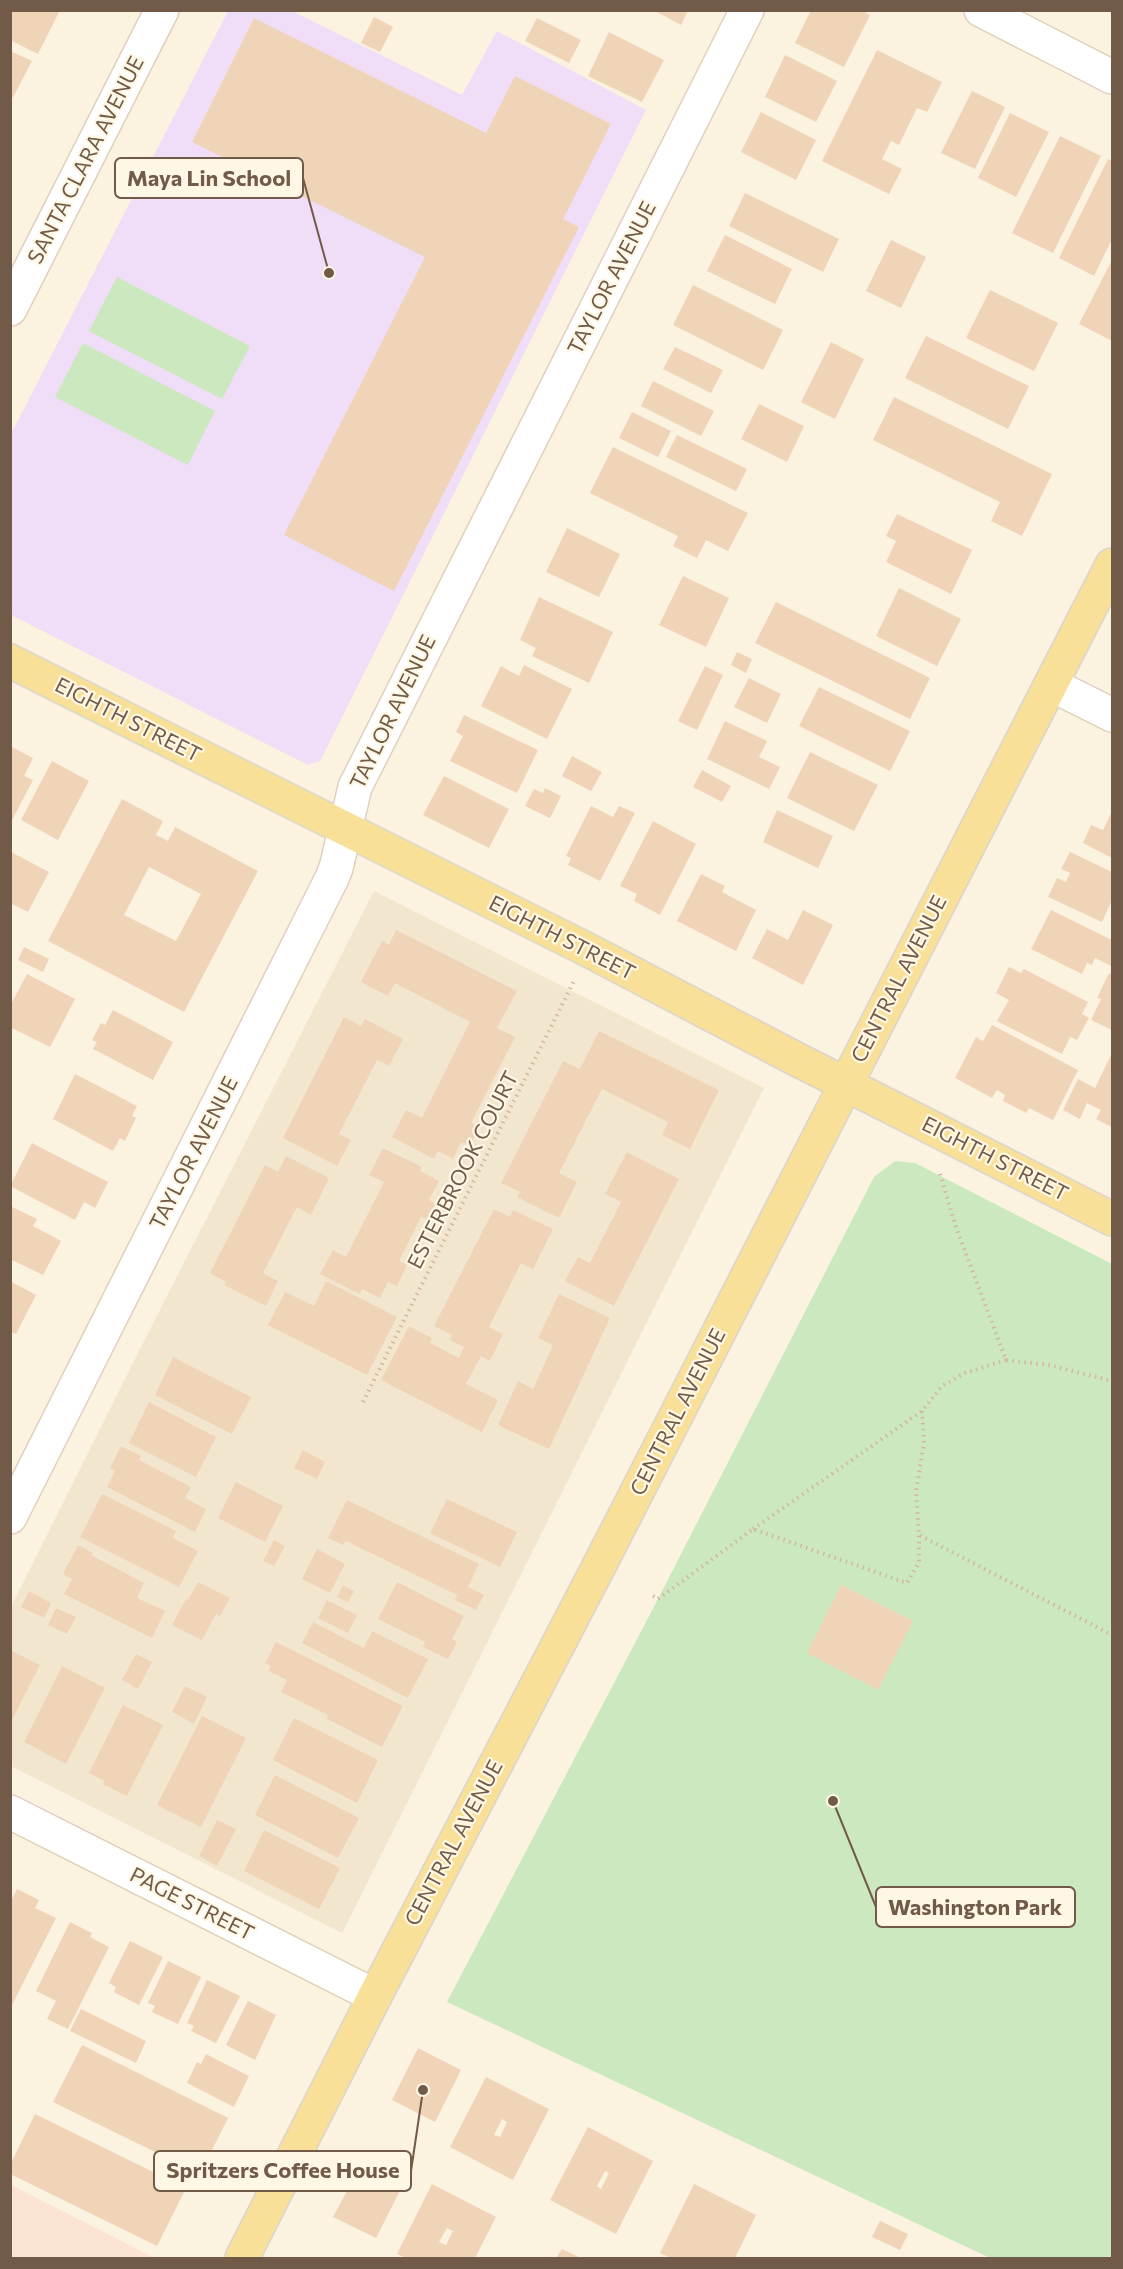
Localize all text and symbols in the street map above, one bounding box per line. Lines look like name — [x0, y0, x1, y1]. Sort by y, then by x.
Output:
street label: SANTA CLARA AVENUE — [21, 51, 148, 267]
callout: Maya Lin School — [115, 158, 303, 198]
text: Maya Lin School — [127, 164, 291, 191]
street label: TAYLOR AVENUE — [561, 197, 660, 358]
street label: TAYLOR AVENUE — [344, 630, 440, 792]
street label: EIGHTH STREET — [51, 671, 206, 766]
street label: EIGHTH STREET — [485, 889, 640, 984]
street label: CENTRAL AVENUE — [845, 891, 951, 1066]
street label: ESTERBROOK COURT — [401, 1066, 522, 1272]
street label: TAYLOR AVENUE — [143, 1072, 242, 1233]
street label: EIGHTH STREET — [918, 1110, 1073, 1205]
street label: CENTRAL AVENUE — [624, 1324, 730, 1499]
street label: CENTRAL AVENUE — [398, 1755, 507, 1929]
street label: PAGE STREET — [127, 1861, 259, 1945]
callout: Washington Park — [876, 1887, 1075, 1927]
text: Washington Park — [888, 1893, 1062, 1920]
callout: Spritzers Coffee House — [154, 2151, 411, 2191]
text: Spritzers Coffee House — [166, 2156, 400, 2183]

